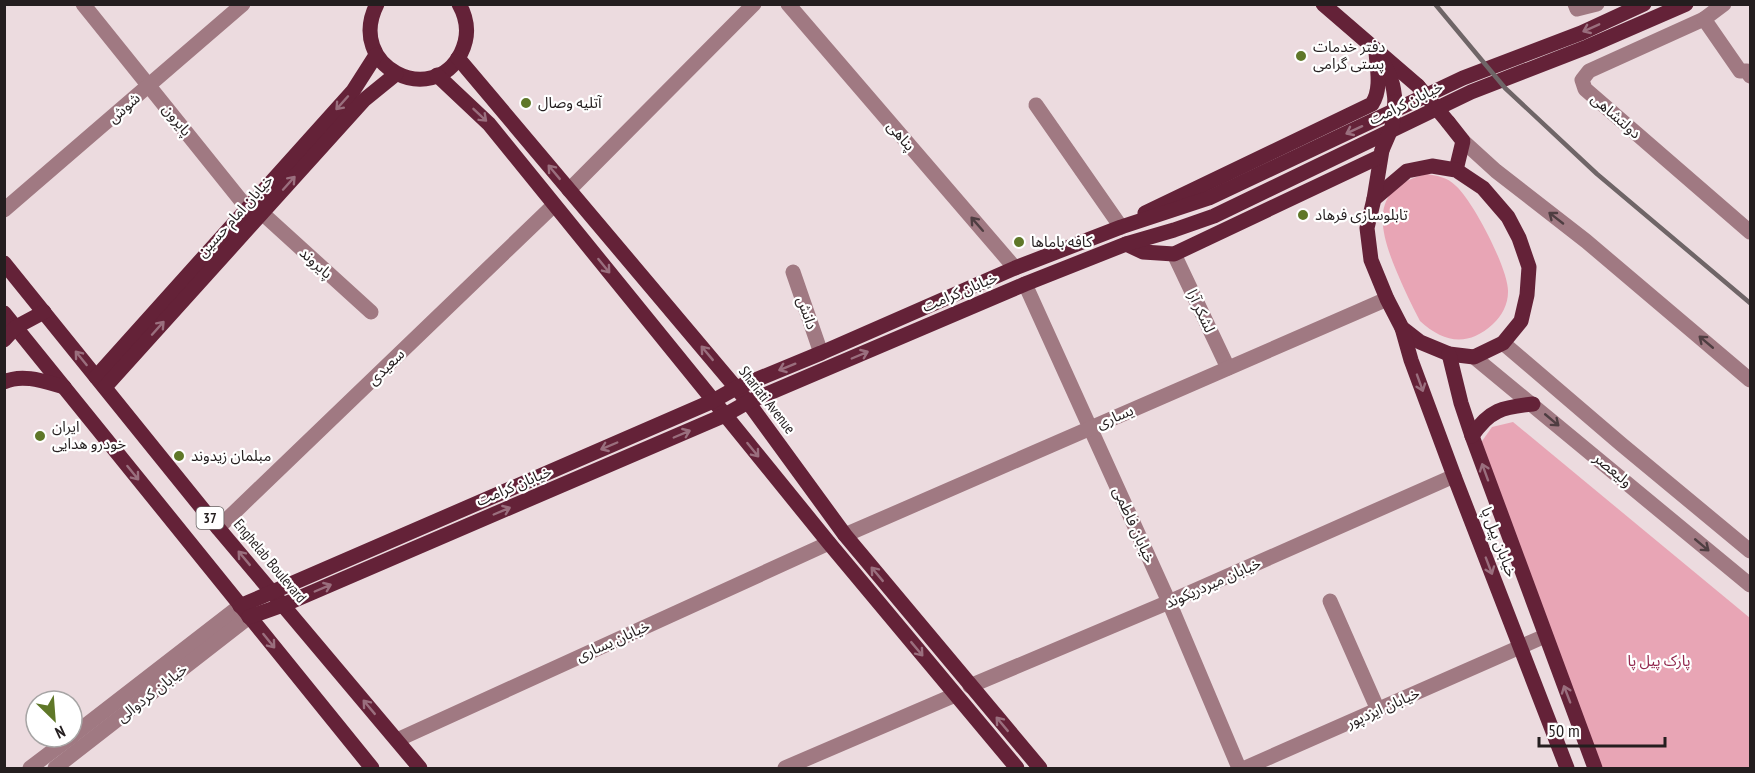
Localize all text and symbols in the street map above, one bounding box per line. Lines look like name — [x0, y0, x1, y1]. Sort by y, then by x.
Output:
one-way arrow — [1582, 23, 1600, 35]
place label: دفتر خدمات پستی گرامی — [1313, 37, 1386, 74]
marker: دفتر خدمات پستی گرامی — [1294, 49, 1308, 63]
street label: خیابان کرامت — [1366, 76, 1446, 129]
street label: شوش — [103, 88, 144, 127]
street label: دولتشاهی — [1587, 89, 1645, 143]
place label: آتلیه وصال — [538, 93, 602, 112]
one-way arrow — [335, 95, 349, 110]
marker: آتلیه وصال — [519, 96, 533, 110]
street label: پایرون — [158, 100, 196, 140]
one-way arrow — [472, 108, 487, 123]
street label: پناهی — [882, 117, 920, 155]
one-way arrow — [1345, 124, 1363, 136]
one-way arrow — [547, 165, 561, 180]
street label: خیابان امام حسین — [192, 170, 278, 262]
one-way arrow — [282, 176, 296, 191]
place label: تابلوسازی فرهاد — [1315, 205, 1408, 224]
marker: تابلوسازی فرهاد — [1296, 208, 1310, 222]
one-way arrow — [1548, 211, 1564, 224]
one-way arrow — [970, 217, 984, 232]
place label: کافه باماها — [1031, 232, 1093, 251]
marker: کافه باماها — [1012, 235, 1026, 249]
street label: پایروند — [295, 243, 337, 283]
one-way arrow — [597, 258, 610, 274]
street label: خیابان کرامت — [919, 267, 1001, 316]
street label: لشکر آرا — [1183, 286, 1220, 336]
street label: دانش — [793, 294, 822, 332]
one-way arrow — [151, 321, 165, 336]
one-way arrow — [1699, 335, 1714, 349]
street label: سعیدی — [363, 344, 408, 389]
one-way arrow — [700, 345, 713, 361]
one-way arrow — [850, 349, 868, 360]
one-way arrow — [75, 350, 88, 366]
street label: Shariati Avenue — [735, 362, 800, 437]
one-way arrow — [778, 362, 797, 373]
one-way arrow — [1416, 373, 1427, 392]
street label: یساری — [1093, 400, 1136, 433]
one-way arrow — [1544, 413, 1559, 427]
place label: ایران خودرو هدایی — [52, 417, 126, 453]
one-way arrow — [672, 428, 690, 439]
marker: ایران خودرو هدایی — [33, 429, 47, 443]
one-way arrow — [600, 441, 619, 452]
one-way arrow — [747, 441, 760, 457]
place label: مبلمان زیدوند — [191, 446, 271, 465]
street label: ولیعصر — [1590, 447, 1636, 491]
marker: مبلمان زیدوند — [172, 449, 186, 463]
street label: خیابان کرامت — [473, 461, 555, 510]
one-way arrow — [1479, 463, 1490, 482]
one-way arrow — [127, 465, 140, 481]
street label: خیابان فاطمی — [1109, 484, 1160, 566]
street label: خیابان پیل پا — [1476, 504, 1522, 580]
one-way arrow — [493, 505, 511, 516]
road number: 37 — [196, 507, 224, 529]
street label: Enghelab Boulevard — [230, 515, 311, 606]
one-way arrow — [1694, 538, 1710, 551]
one-way arrow — [237, 550, 250, 566]
street label: خیابان میردریکوند — [1162, 553, 1264, 612]
one-way arrow — [1484, 556, 1495, 574]
one-way arrow — [870, 567, 884, 582]
one-way arrow — [314, 582, 332, 593]
street label: خیابان یساری — [573, 616, 653, 665]
one-way arrow — [262, 633, 275, 649]
one-way arrow — [910, 641, 924, 656]
park label: پارک پیل پا — [1627, 651, 1691, 671]
street label: خیابان کردوالی — [112, 659, 191, 726]
street label: خیابان ایزدپور — [1342, 683, 1423, 734]
one-way arrow — [1561, 685, 1572, 704]
north arrow — [24, 689, 84, 749]
one-way arrow — [362, 700, 376, 715]
scale bar — [1539, 710, 1665, 748]
one-way arrow — [995, 717, 1009, 732]
text: 50 m — [1548, 719, 1580, 742]
text: N — [52, 722, 68, 743]

